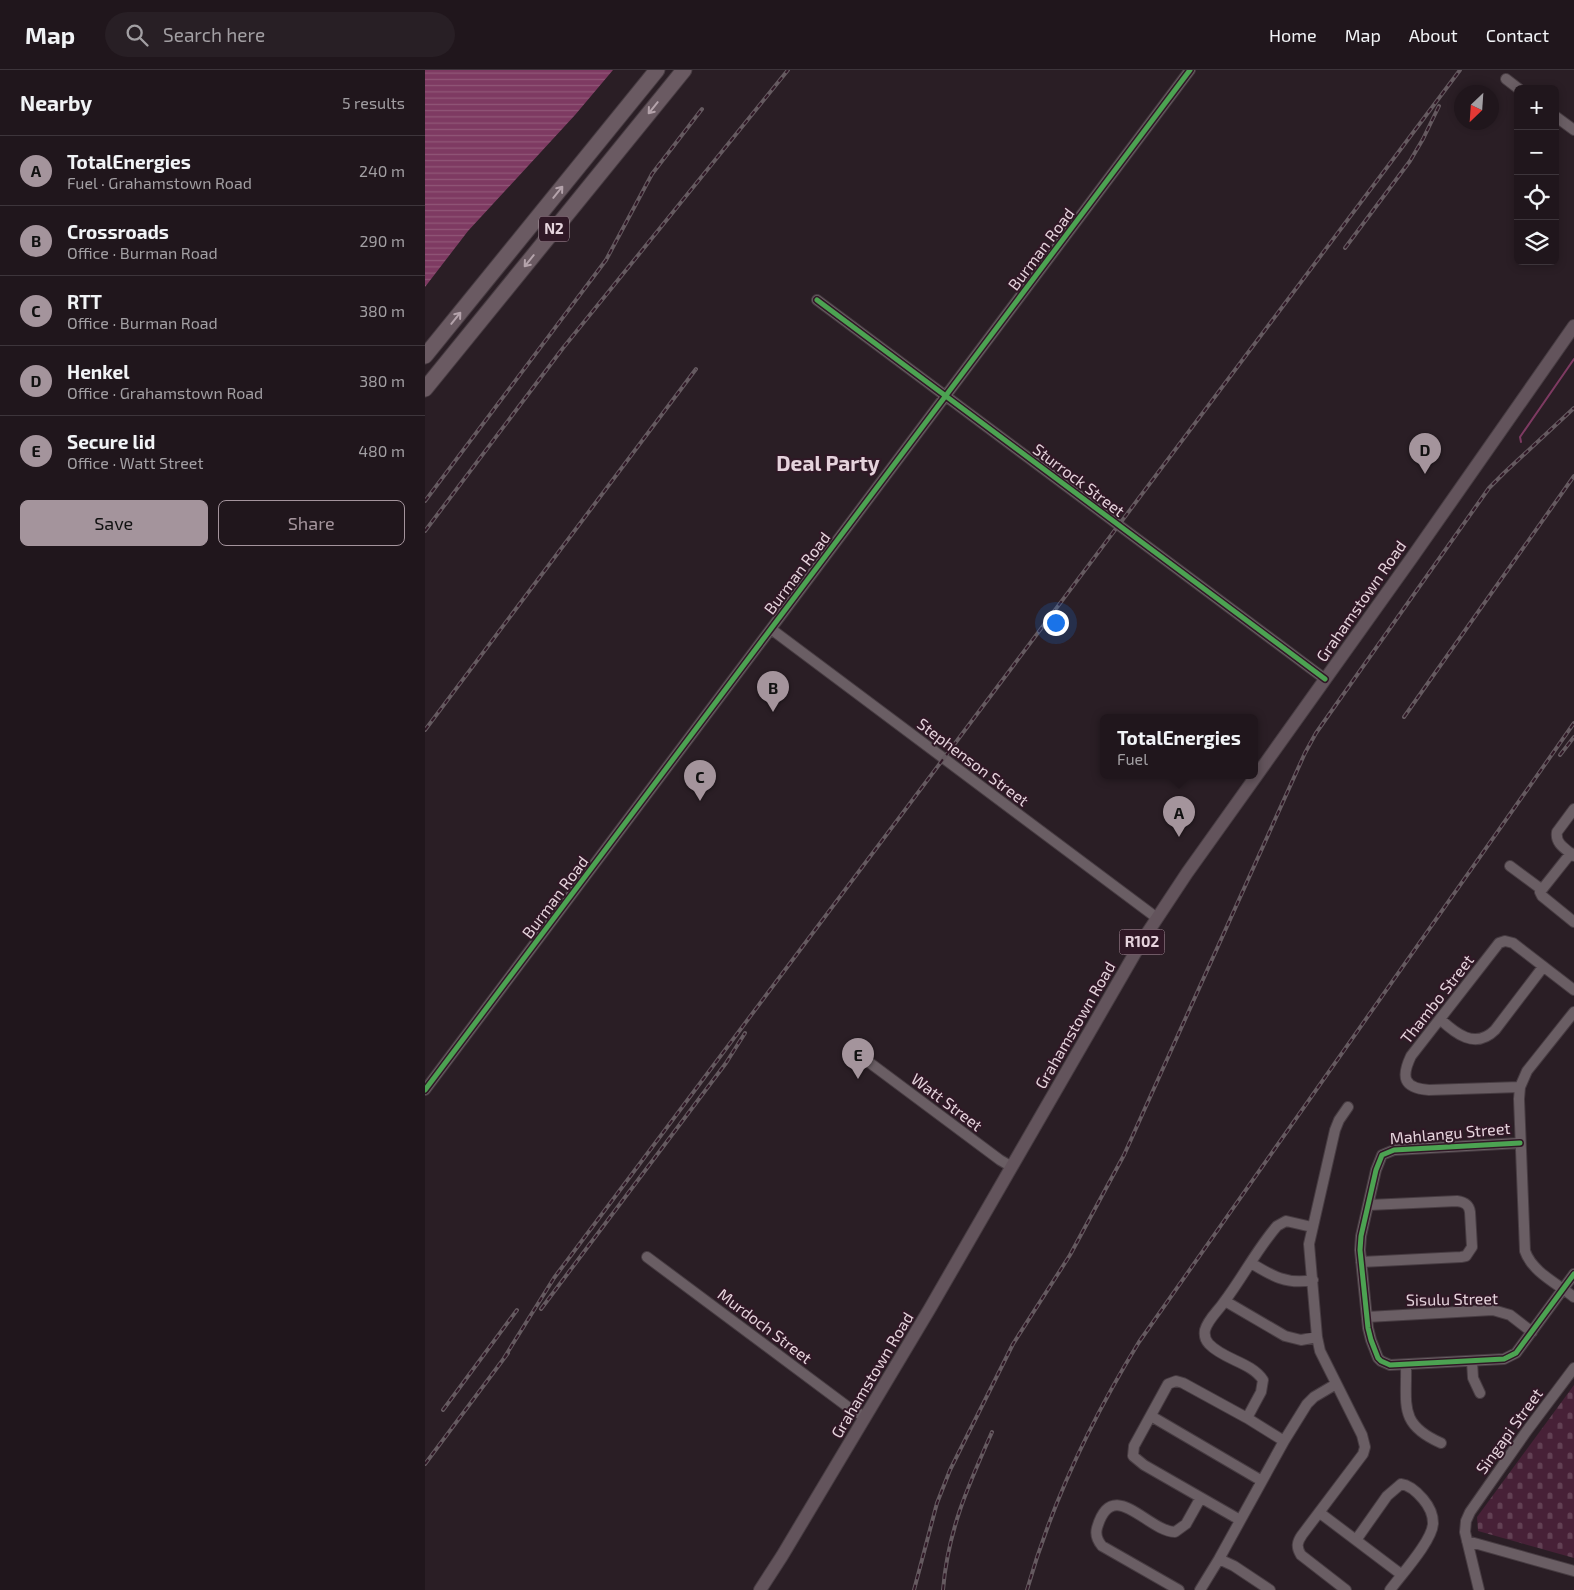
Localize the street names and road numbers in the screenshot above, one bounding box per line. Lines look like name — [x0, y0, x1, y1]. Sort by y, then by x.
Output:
street label: Burman Road — [1004, 204, 1078, 294]
road number: N2 — [539, 216, 569, 242]
street label: Sturrock Street — [1030, 439, 1129, 520]
street label: Burman Road — [760, 528, 834, 618]
street label: Grahamstown Road — [1312, 536, 1410, 665]
street label: Stephenson Street — [914, 714, 1033, 810]
street label: Burman Road — [518, 852, 592, 942]
road number: R102 — [1119, 930, 1165, 954]
street label: Thambo Street — [1396, 950, 1477, 1047]
street label: Grahamstown Road — [1030, 958, 1119, 1092]
street label: Watt Street — [908, 1069, 987, 1134]
street label: Mahlangu Street — [1389, 1118, 1511, 1147]
street label: Murdoch Street — [715, 1284, 816, 1367]
street label: Sisulu Street — [1406, 1288, 1498, 1309]
street label: Grahamstown Road — [826, 1308, 917, 1441]
street label: Singapi Street — [1471, 1384, 1546, 1477]

